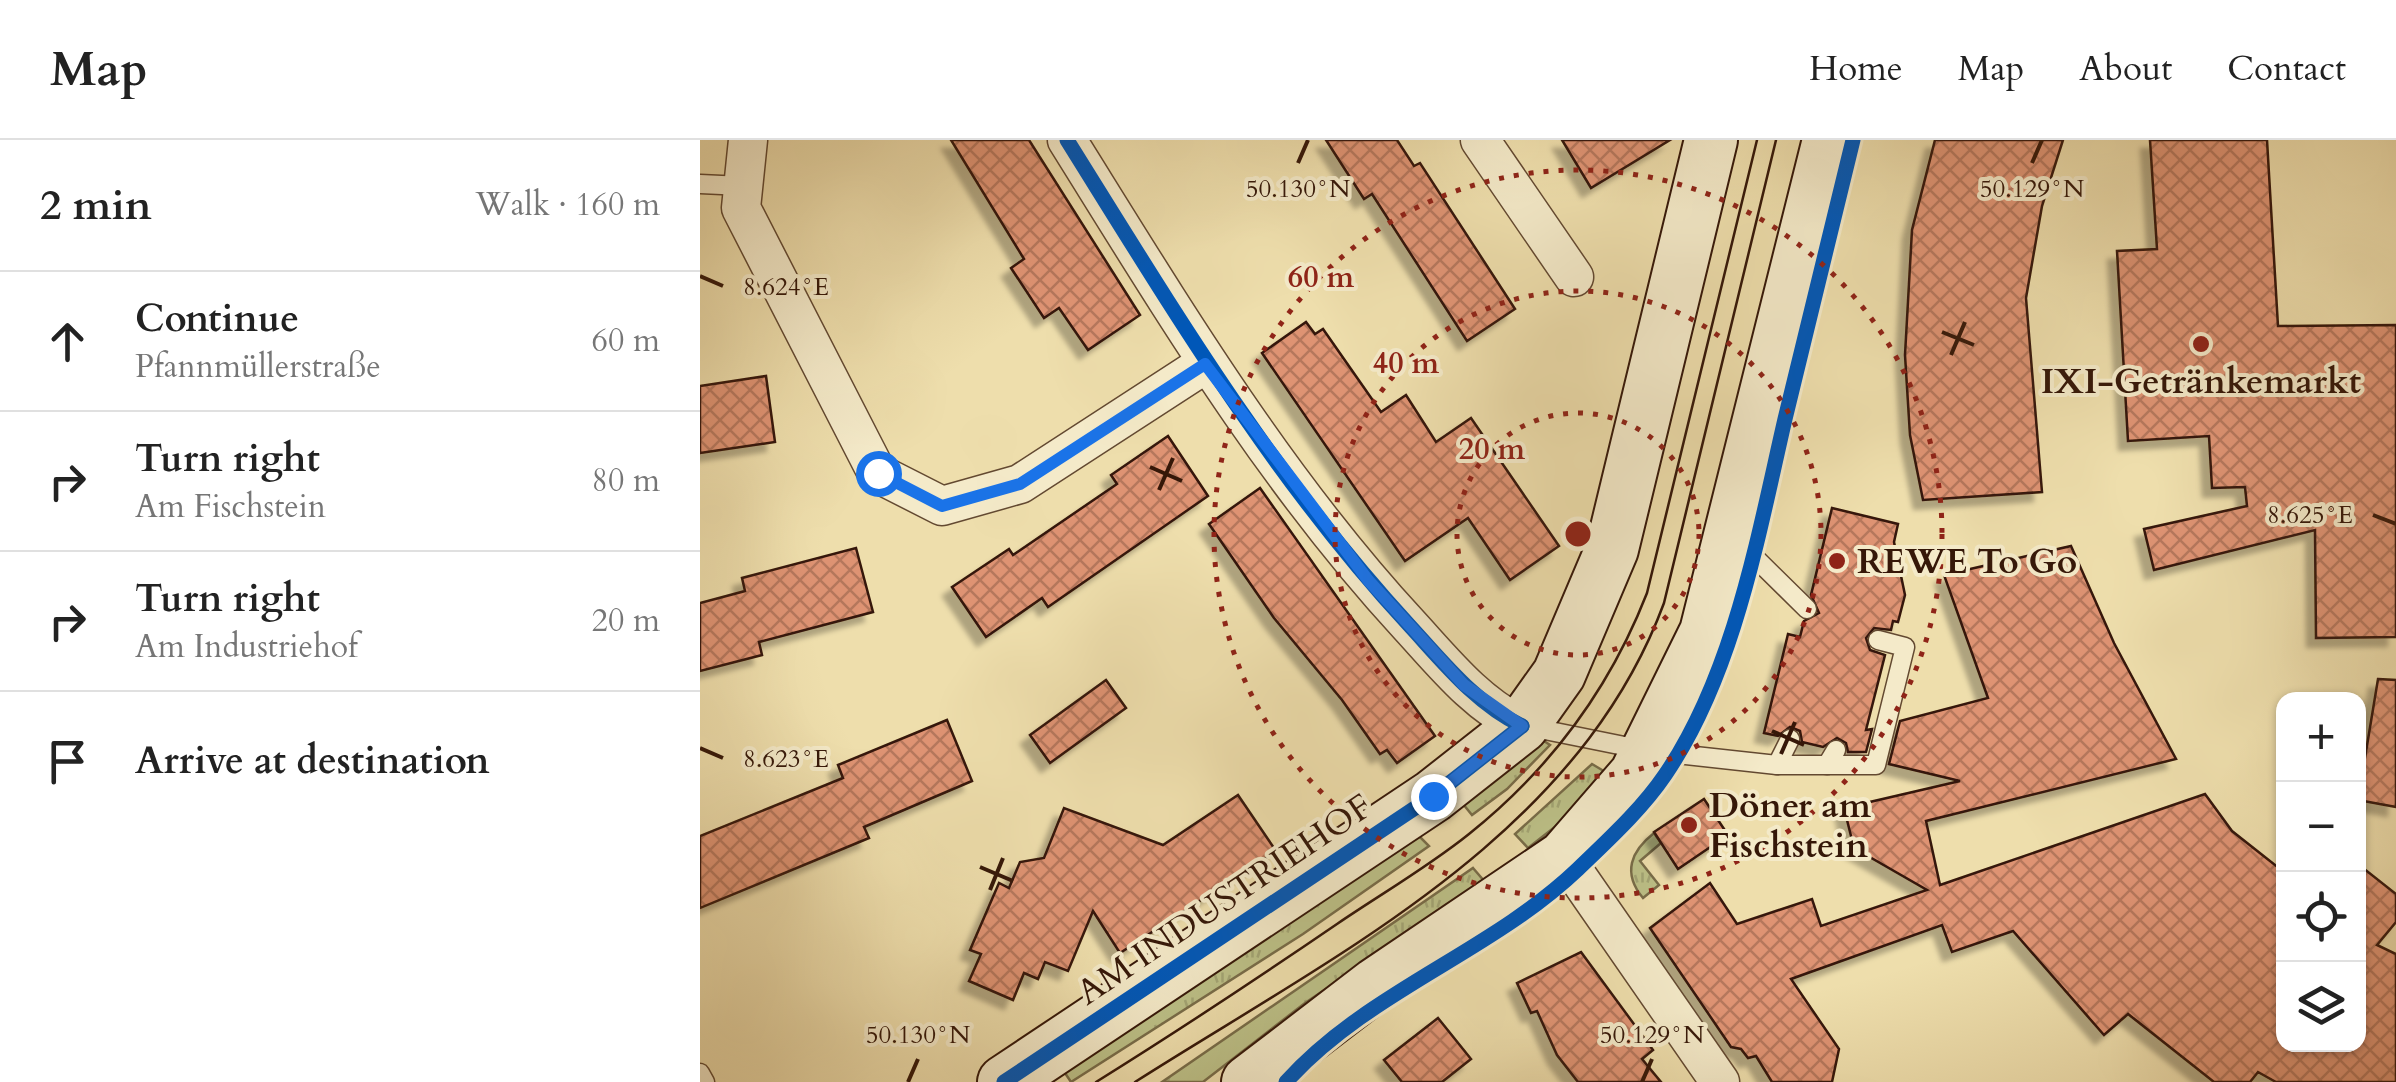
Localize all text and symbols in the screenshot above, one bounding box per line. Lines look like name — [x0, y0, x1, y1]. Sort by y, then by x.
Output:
text: Map — [50, 37, 148, 102]
text: Home — [1809, 45, 1903, 93]
text: Map — [1958, 45, 2024, 93]
text: About — [2079, 45, 2172, 93]
text: Contact — [2227, 45, 2346, 93]
text: 50.130°N — [1246, 172, 1350, 206]
text: 50.129°N — [1980, 172, 2084, 206]
text: 2 min — [40, 177, 152, 234]
text: Walk · 160 m — [475, 183, 660, 227]
text: 60 m — [1288, 257, 1355, 298]
text: 8.624°E — [743, 270, 829, 304]
text: Continue — [135, 293, 299, 345]
icon: ahead — [40, 314, 95, 369]
text: 60 m — [592, 319, 660, 363]
marker: IXI-Getränkemarkt — [2190, 333, 2212, 355]
text: 40 m — [1373, 343, 1440, 384]
text: Pfannmüllerstraße — [135, 345, 381, 389]
place label: IXI-Getränkemarkt — [2041, 358, 2361, 406]
text: 20 m — [1459, 429, 1526, 470]
text: Turn right — [135, 433, 320, 485]
route start — [856, 451, 902, 497]
icon: right — [40, 454, 95, 509]
text: 80 m — [592, 459, 660, 503]
text: Am Fischstein — [135, 485, 326, 529]
text: 8.625°E — [2267, 498, 2353, 532]
centre of rings — [1560, 516, 1596, 552]
place label: REWE To Go — [1857, 538, 2077, 586]
marker: REWE To Go — [1826, 550, 1848, 572]
text: Turn right — [135, 573, 320, 625]
icon: right — [40, 594, 95, 649]
text: 20 m — [592, 599, 660, 643]
text: Am Industriehof — [135, 625, 358, 669]
map controls — [2276, 692, 2366, 1052]
button: + — [2276, 692, 2366, 782]
icon: arrive — [40, 734, 95, 789]
text: Arrive at destination — [135, 735, 490, 787]
text: 8.623°E — [743, 742, 829, 776]
route end — [1411, 774, 1457, 820]
place label: Döner am Fischstein — [1709, 782, 1872, 870]
button: − — [2276, 782, 2366, 872]
street label: AM INDUSTRIEHOF — [1067, 783, 1382, 1017]
marker: Döner am Fischstein — [1678, 814, 1700, 836]
button: locate — [2276, 872, 2366, 962]
button: layers — [2276, 962, 2366, 1052]
text: 50.130°N — [866, 1018, 970, 1052]
text: 50.129°N — [1600, 1018, 1704, 1052]

